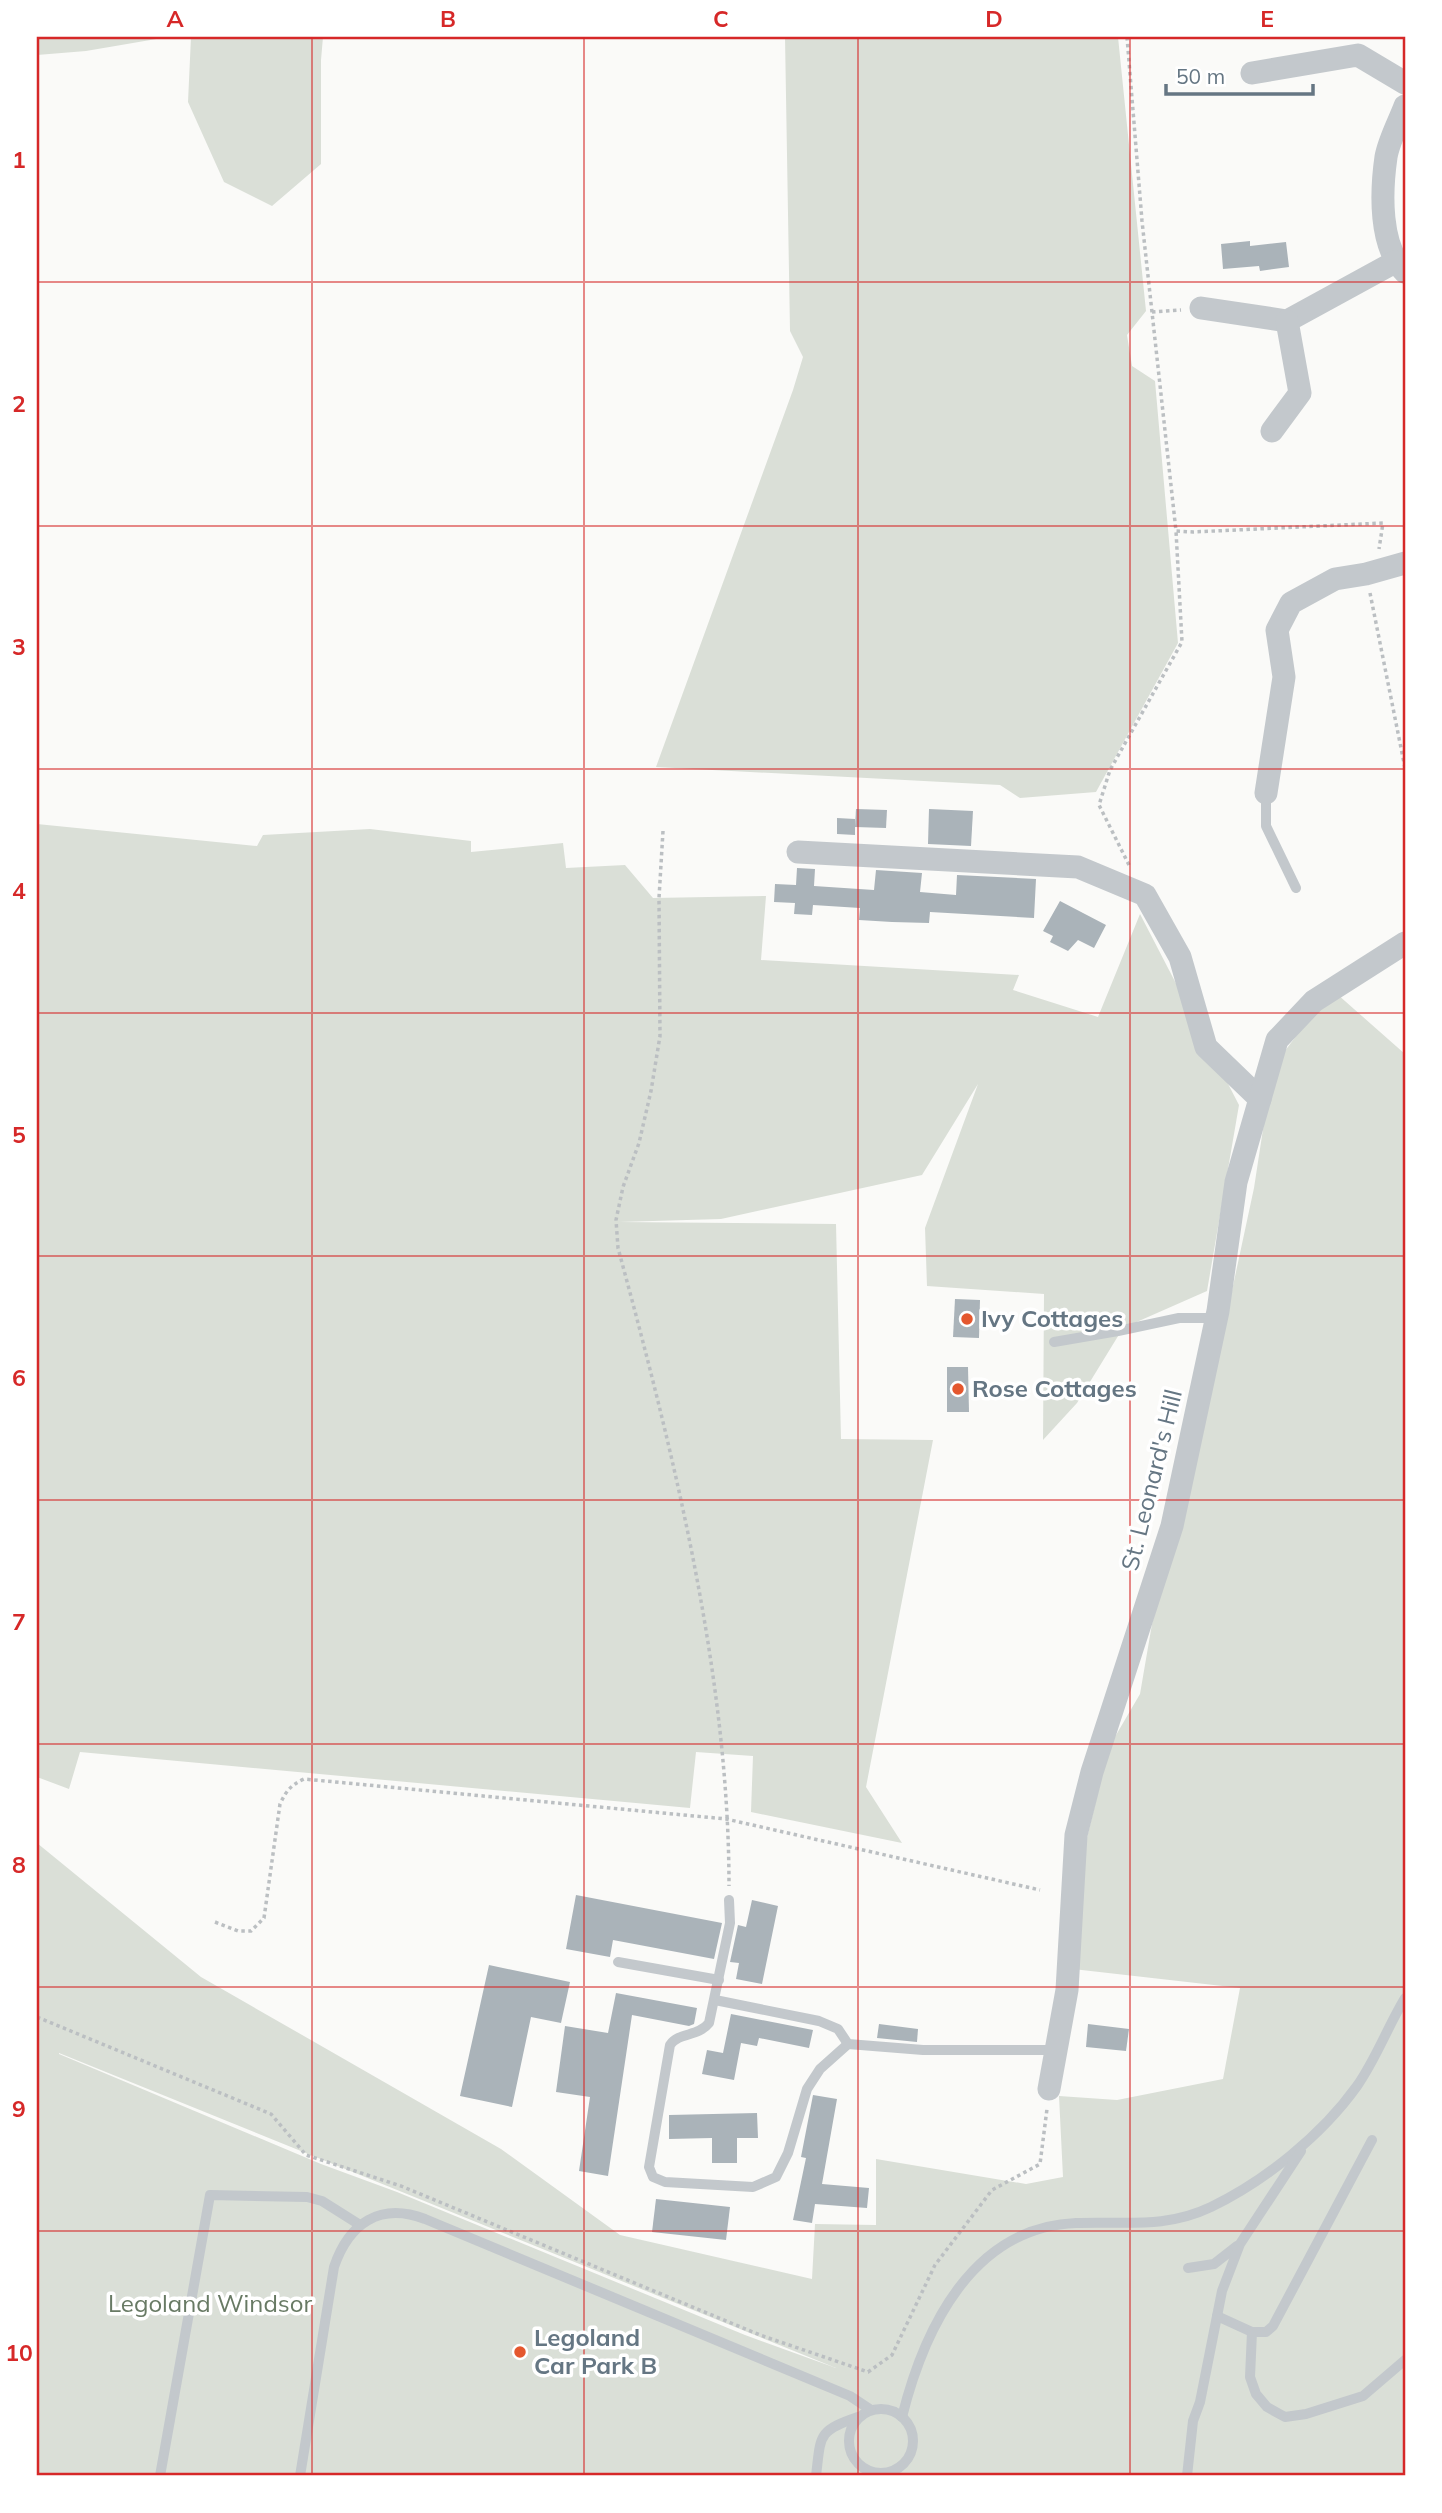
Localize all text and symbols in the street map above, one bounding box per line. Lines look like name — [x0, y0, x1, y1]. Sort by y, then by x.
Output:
text: A — [166, 4, 184, 33]
text: B — [440, 4, 456, 33]
text: C — [713, 4, 729, 33]
text: D — [985, 4, 1003, 33]
text: E — [1260, 4, 1274, 33]
scale bar — [1166, 52, 1312, 96]
text: 50 m — [1176, 63, 1225, 89]
text: 1 — [12, 145, 26, 174]
text: 2 — [12, 389, 26, 418]
text: 3 — [12, 632, 26, 661]
text: 4 — [12, 876, 26, 905]
text: 5 — [12, 1120, 26, 1149]
place label: Ivy Cottages — [981, 1303, 1123, 1333]
marker: Ivy Cottages — [959, 1311, 975, 1327]
text: 6 — [12, 1363, 26, 1392]
place label: Rose Cottages — [972, 1373, 1137, 1403]
marker: Rose Cottages — [950, 1381, 966, 1397]
street label: St. Leonard's Hill — [1114, 1386, 1188, 1573]
text: 7 — [12, 1607, 26, 1636]
text: 8 — [12, 1850, 26, 1879]
text: 9 — [12, 2094, 26, 2123]
park label: Legoland Windsor — [108, 2288, 312, 2318]
place label: Legoland Car Park B — [534, 2322, 657, 2380]
text: 10 — [5, 2338, 33, 2367]
marker: Legoland Car Park B — [512, 2344, 528, 2360]

